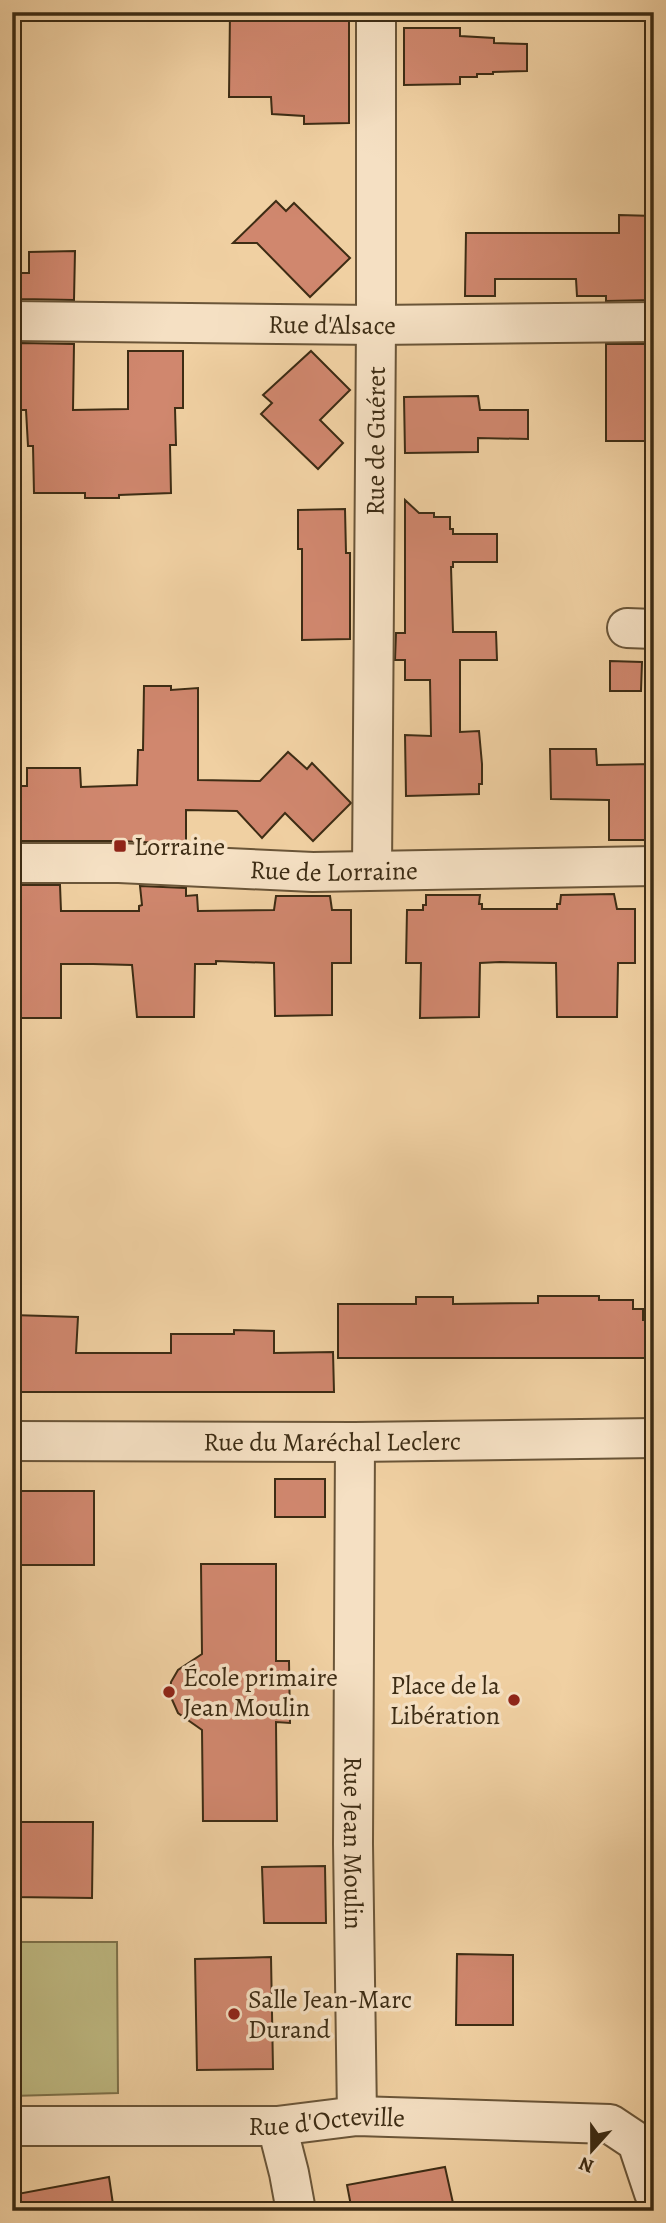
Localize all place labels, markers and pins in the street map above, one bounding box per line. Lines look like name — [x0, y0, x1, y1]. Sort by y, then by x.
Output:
place label: Lorraine — [134, 829, 225, 864]
marker: Lorraine — [112, 838, 128, 854]
place label: École primaire Jean Moulin — [183, 1660, 338, 1725]
place label: Place de la Libération — [390, 1668, 500, 1733]
marker: École primaire Jean Moulin — [161, 1684, 177, 1700]
marker: Place de la Libération — [506, 1692, 522, 1708]
place label: Salle Jean-Marc Durand — [248, 1982, 412, 2047]
marker: Salle Jean-Marc Durand — [226, 2006, 242, 2022]

